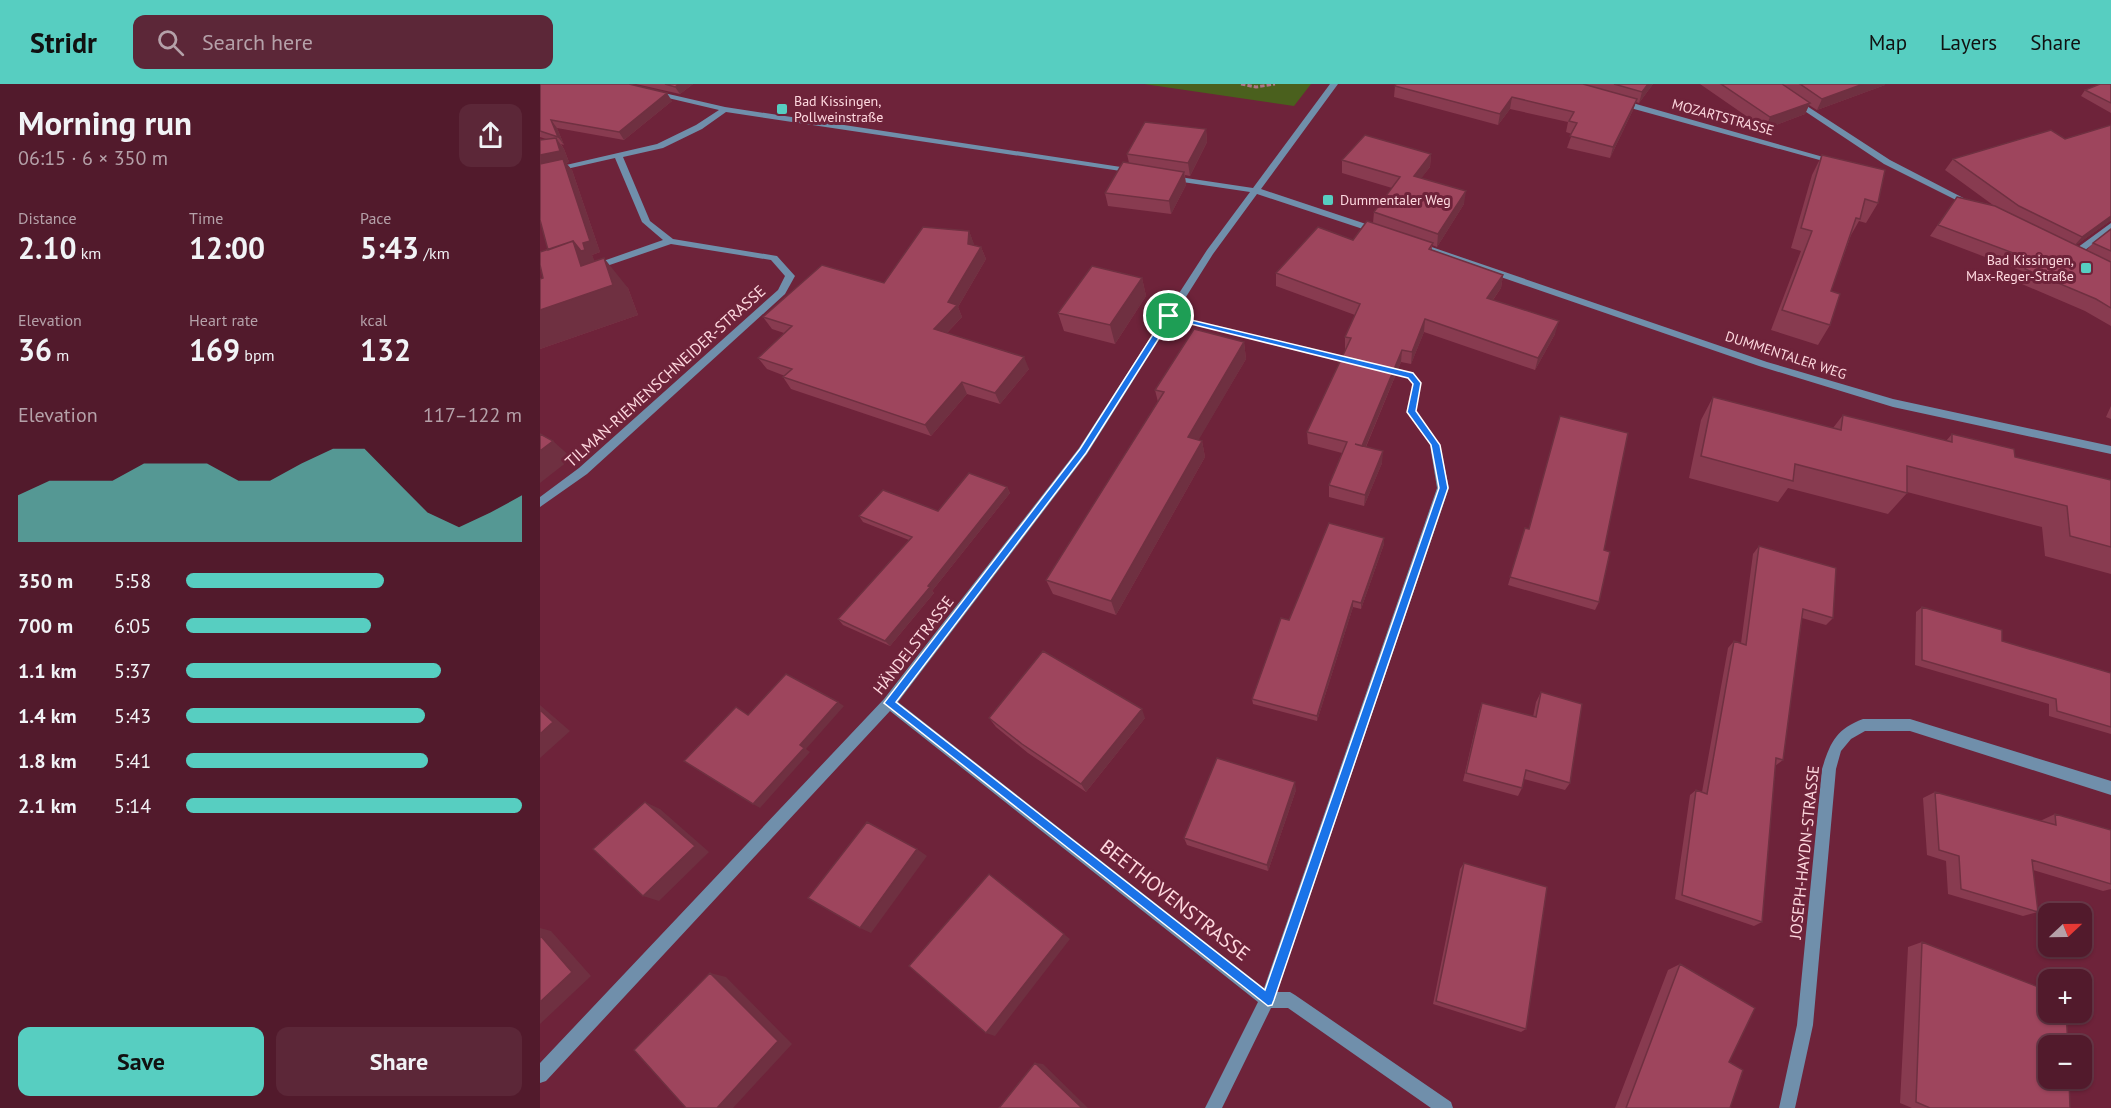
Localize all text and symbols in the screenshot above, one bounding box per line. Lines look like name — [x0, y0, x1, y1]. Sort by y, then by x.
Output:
search box — [133, 15, 553, 69]
text: Stridr — [30, 24, 97, 61]
icon: search — [154, 26, 187, 59]
text: Search here — [202, 28, 313, 56]
text: Map — [1869, 29, 1907, 56]
text: Layers — [1940, 29, 1997, 56]
text: Share — [2030, 29, 2081, 56]
place label: Bad Kissingen, Pollweinstraße — [794, 92, 883, 126]
street label: MOZARTSTRASSE — [1670, 95, 1776, 139]
text: Morning run — [18, 101, 192, 144]
marker: Bad Kissingen, Pollweinstraße — [775, 102, 789, 116]
button: share — [459, 104, 522, 167]
text: 06:15 · 6 × 350 m — [18, 145, 168, 171]
place label: Dummentaler Weg — [1340, 191, 1451, 209]
marker: Dummentaler Weg — [1321, 193, 1335, 207]
text: Distance — [18, 208, 77, 228]
text: Time — [189, 208, 223, 228]
text: Pace — [360, 208, 391, 228]
text: 2.10 — [18, 228, 76, 267]
text: 12:00 — [189, 228, 265, 267]
text: 5:43 — [360, 228, 419, 267]
text: km — [76, 243, 101, 263]
text: /km — [419, 243, 450, 263]
place label: Bad Kissingen, Max-Reger-Straße — [1966, 251, 2074, 285]
marker: Bad Kissingen, Max-Reger-Straße — [2079, 261, 2093, 275]
street label: TILMAN-RIEMENSCHNEIDER-STRASSE — [561, 281, 769, 471]
pin — [1143, 290, 1194, 341]
icon: arrive — [1152, 299, 1185, 332]
text: Elevation — [18, 310, 82, 330]
text: Heart rate — [189, 310, 258, 330]
text: kcal — [360, 310, 387, 330]
street label: DUMMENTALER WEG — [1723, 327, 1849, 383]
text: 36 — [18, 330, 52, 369]
text: 169 — [189, 330, 240, 369]
text: 132 — [360, 330, 411, 369]
text: m — [52, 345, 69, 365]
text: bpm — [240, 345, 275, 365]
text: Elevation — [18, 402, 98, 428]
text: 117–122 m — [423, 402, 522, 428]
text: 350 m — [18, 568, 73, 594]
text: 5:58 — [114, 568, 151, 594]
street label: HÄNDELSTRASSE — [868, 592, 958, 698]
text: 700 m — [18, 613, 73, 639]
text: 6:05 — [114, 613, 151, 639]
text: 1.1 km — [18, 658, 77, 684]
text: 5:37 — [114, 658, 151, 684]
text: 1.4 km — [18, 703, 77, 729]
text: 5:43 — [114, 703, 151, 729]
text: 1.8 km — [18, 748, 77, 774]
text: 5:41 — [114, 748, 151, 774]
street label: JOSEPH-HAYDN-STRASSE — [1785, 764, 1823, 941]
text: 2.1 km — [18, 793, 77, 819]
text: 5:14 — [114, 793, 151, 819]
street label: BEETHOVENSTRASSE — [1095, 833, 1255, 967]
north arrow — [2038, 903, 2092, 957]
map controls — [2038, 903, 2092, 1089]
button: + — [2038, 969, 2092, 1023]
button: Save — [18, 1027, 264, 1096]
button: Share — [276, 1027, 522, 1096]
button: − — [2038, 1035, 2092, 1089]

